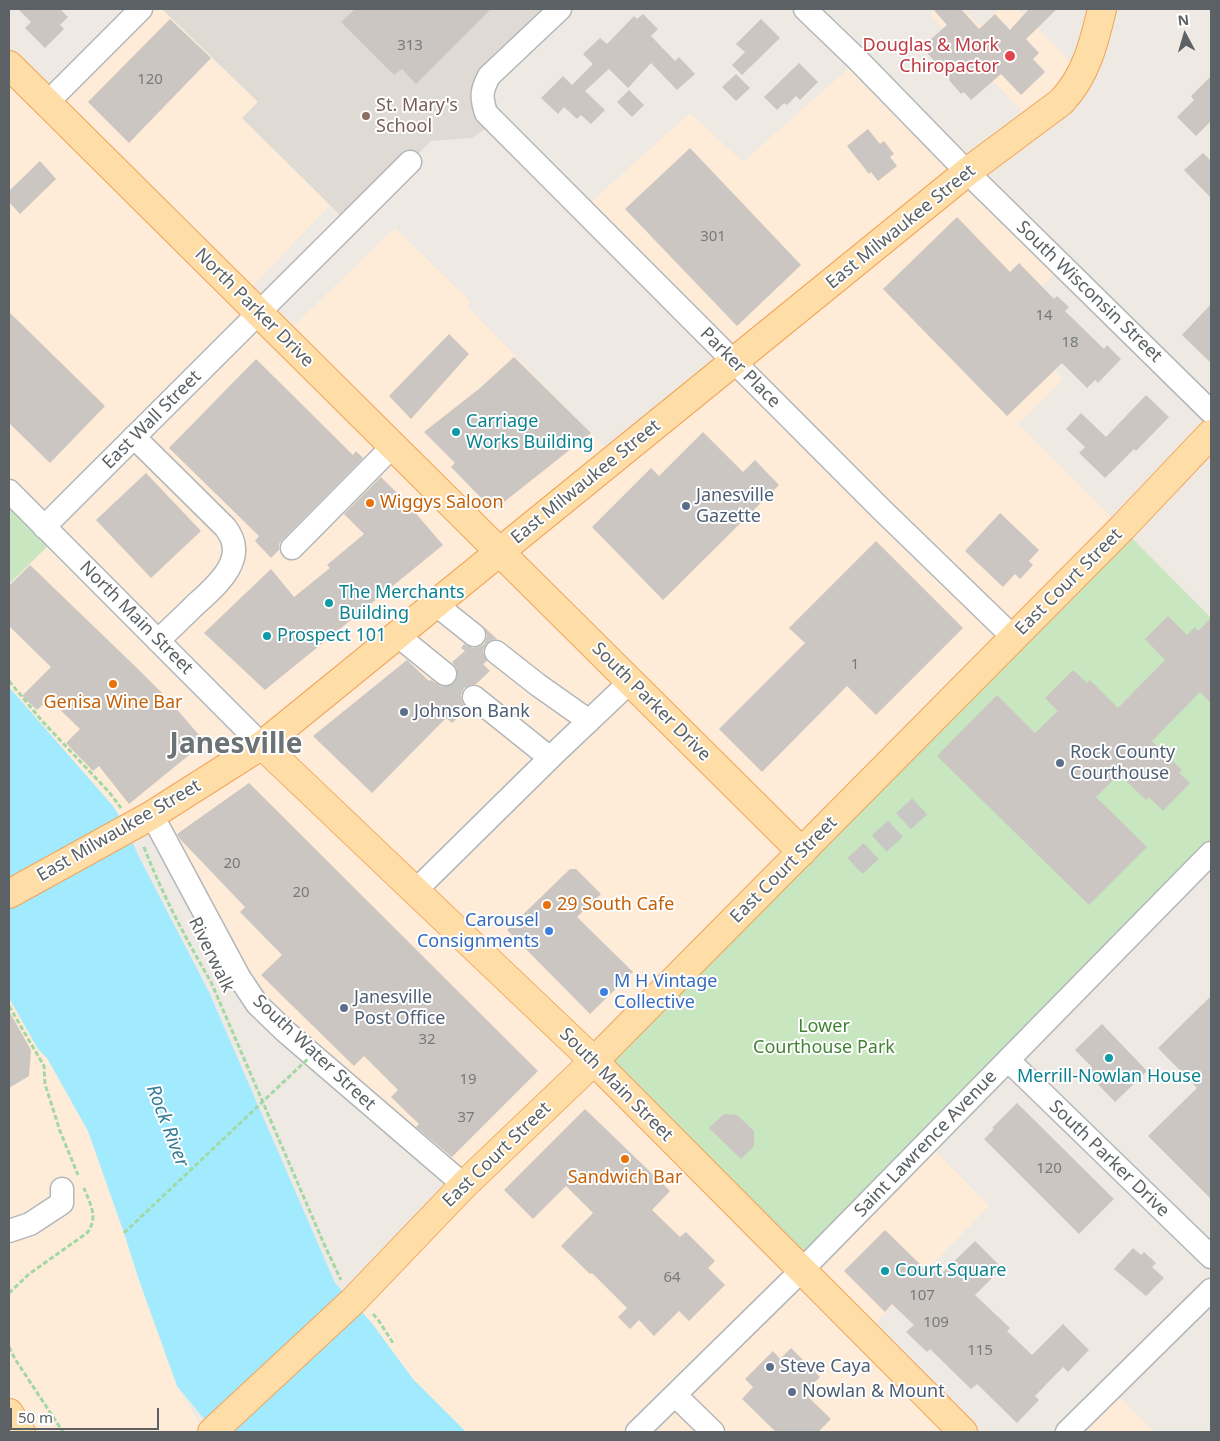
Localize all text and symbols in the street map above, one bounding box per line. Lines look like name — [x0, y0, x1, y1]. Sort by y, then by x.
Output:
north arrow — [1160, 10, 1210, 60]
text: N — [1177, 10, 1190, 30]
place label: Douglas & Mork Chiropactor — [863, 35, 999, 78]
house number: 313 — [397, 37, 423, 55]
marker: Douglas & Mork Chiropactor — [1003, 49, 1017, 63]
house number: 120 — [137, 71, 163, 89]
place label: St. Mary's School — [376, 95, 458, 138]
marker: St. Mary's School — [360, 110, 372, 122]
street label: East Milwaukee Street — [822, 160, 980, 294]
street label: South Wisconsin Street — [1012, 217, 1166, 367]
house number: 301 — [700, 228, 726, 246]
street label: North Parker Drive — [190, 244, 318, 372]
house number: 14 — [1035, 307, 1053, 325]
street label: Parker Place — [695, 323, 785, 413]
house number: 18 — [1061, 334, 1079, 352]
street label: East Wall Street — [98, 366, 206, 474]
place label: Carriage Works Building — [466, 411, 594, 454]
street label: East Milwaukee Street — [507, 415, 665, 549]
marker: Carriage Works Building — [450, 426, 462, 438]
place label: Janesville Gazette — [696, 485, 774, 528]
place label: Wiggys Saloon — [380, 492, 504, 514]
marker: Wiggys Saloon — [364, 497, 376, 509]
marker: Janesville Gazette — [680, 500, 692, 512]
street label: East Court Street — [1011, 524, 1127, 640]
street label: North Main Street — [75, 557, 197, 679]
place label: The Merchants Building — [339, 582, 465, 624]
marker: The Merchants Building — [323, 597, 335, 609]
place label: Prospect 101 — [277, 625, 386, 647]
marker: Prospect 101 — [261, 630, 273, 642]
street label: South Parker Drive — [587, 638, 715, 766]
house number: 1 — [851, 656, 859, 674]
marker: Genisa Wine Bar — [107, 678, 119, 690]
place label: Genisa Wine Bar — [44, 692, 182, 714]
place label: Johnson Bank — [414, 701, 530, 723]
marker: Johnson Bank — [398, 706, 410, 718]
district label: Janesville — [170, 728, 302, 762]
place label: Rock County Courthouse — [1070, 742, 1175, 784]
marker: Rock County Courthouse — [1054, 757, 1066, 769]
street label: East Milwaukee Street — [33, 775, 205, 887]
street label: East Court Street — [726, 812, 842, 928]
house number: 20 — [223, 855, 241, 873]
house number: 20 — [292, 884, 310, 902]
place label: 29 South Cafe — [557, 894, 674, 916]
marker: 29 South Cafe — [541, 899, 553, 911]
place label: Carousel Consignments — [417, 910, 539, 952]
street label: Riverwalk — [184, 914, 238, 996]
marker: Carousel Consignments — [543, 925, 555, 937]
place label: M H Vintage Collective — [614, 971, 717, 1014]
marker: M H Vintage Collective — [598, 986, 610, 998]
place label: Janesville Post Office — [354, 987, 445, 1030]
street label: South Water Street — [248, 991, 380, 1115]
marker: Janesville Post Office — [338, 1002, 350, 1014]
park label: Lower Courthouse Park — [753, 1016, 895, 1058]
street label: South Main Street — [555, 1024, 677, 1146]
house number: 32 — [418, 1031, 436, 1049]
marker: Merrill-Nowlan House — [1103, 1052, 1115, 1064]
street label: Saint Lawrence Avenue — [850, 1066, 1002, 1222]
place label: Merrill-Nowlan House — [1017, 1066, 1201, 1088]
house number: 19 — [459, 1071, 477, 1089]
water label: Rock River — [141, 1082, 193, 1170]
street label: South Parker Drive — [1044, 1096, 1174, 1222]
street label: East Court Street — [438, 1098, 556, 1212]
house number: 37 — [457, 1109, 475, 1127]
marker: Sandwich Bar — [619, 1153, 631, 1165]
house number: 120 — [1036, 1160, 1062, 1178]
place label: Sandwich Bar — [568, 1167, 682, 1189]
place label: Court Square — [895, 1260, 1006, 1282]
marker: Court Square — [879, 1265, 891, 1277]
house number: 64 — [663, 1269, 681, 1287]
house number: 107 — [909, 1287, 935, 1305]
house number: 109 — [923, 1314, 949, 1332]
house number: 115 — [967, 1342, 993, 1360]
place label: Steve Caya — [780, 1356, 871, 1378]
marker: Steve Caya — [764, 1361, 776, 1373]
place label: Nowlan & Mount — [802, 1381, 945, 1403]
marker: Nowlan & Mount — [786, 1386, 798, 1398]
scale bar — [12, 1398, 161, 1430]
text: 50 m — [18, 1407, 53, 1427]

